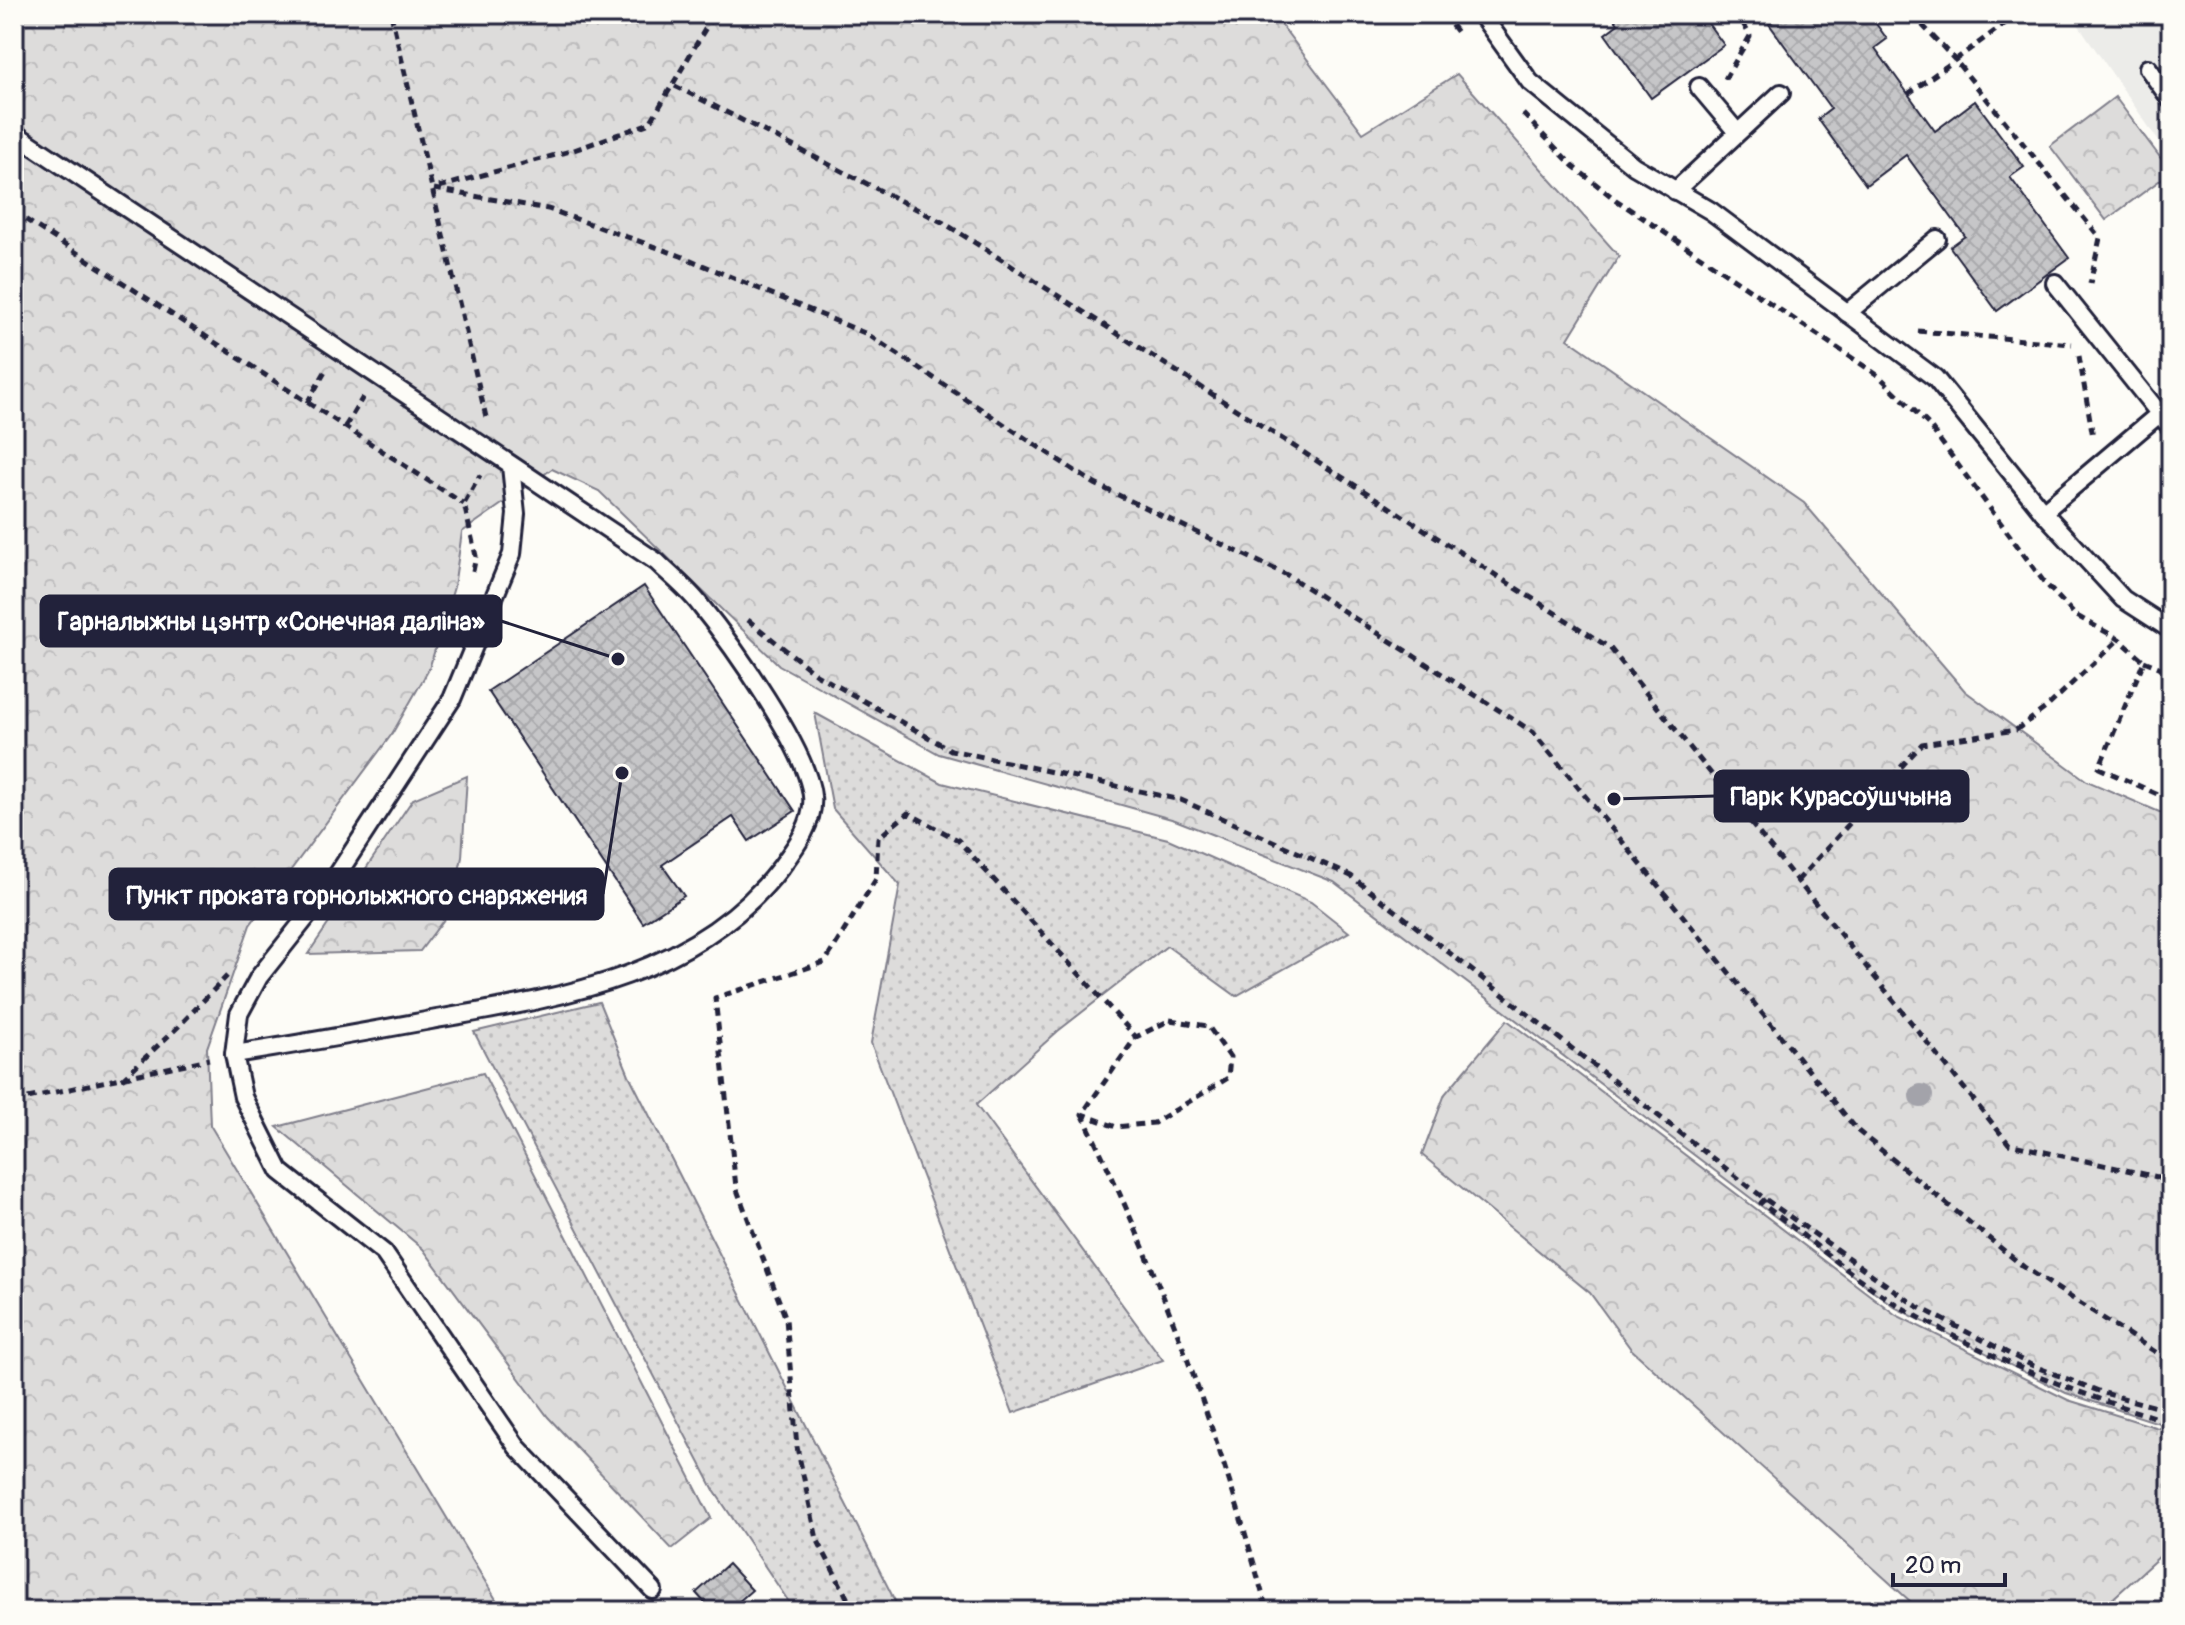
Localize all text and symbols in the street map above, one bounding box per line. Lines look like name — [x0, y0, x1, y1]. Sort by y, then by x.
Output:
callout: Гарналыжны цэнтр «Сонечная даліна» — [41, 596, 501, 646]
text: Гарналыжны цэнтр «Сонечная даліна» — [57, 606, 486, 638]
callout: Парк Курасоўшчына — [1715, 771, 1968, 821]
text: Парк Курасоўшчына — [1730, 781, 1952, 813]
callout: Пункт проката горнолыжного снаряжения — [110, 869, 603, 919]
text: Пункт проката горнолыжного снаряжения — [127, 880, 587, 912]
scale bar — [1893, 1537, 2005, 1587]
text: 20 m — [1905, 1551, 1961, 1580]

